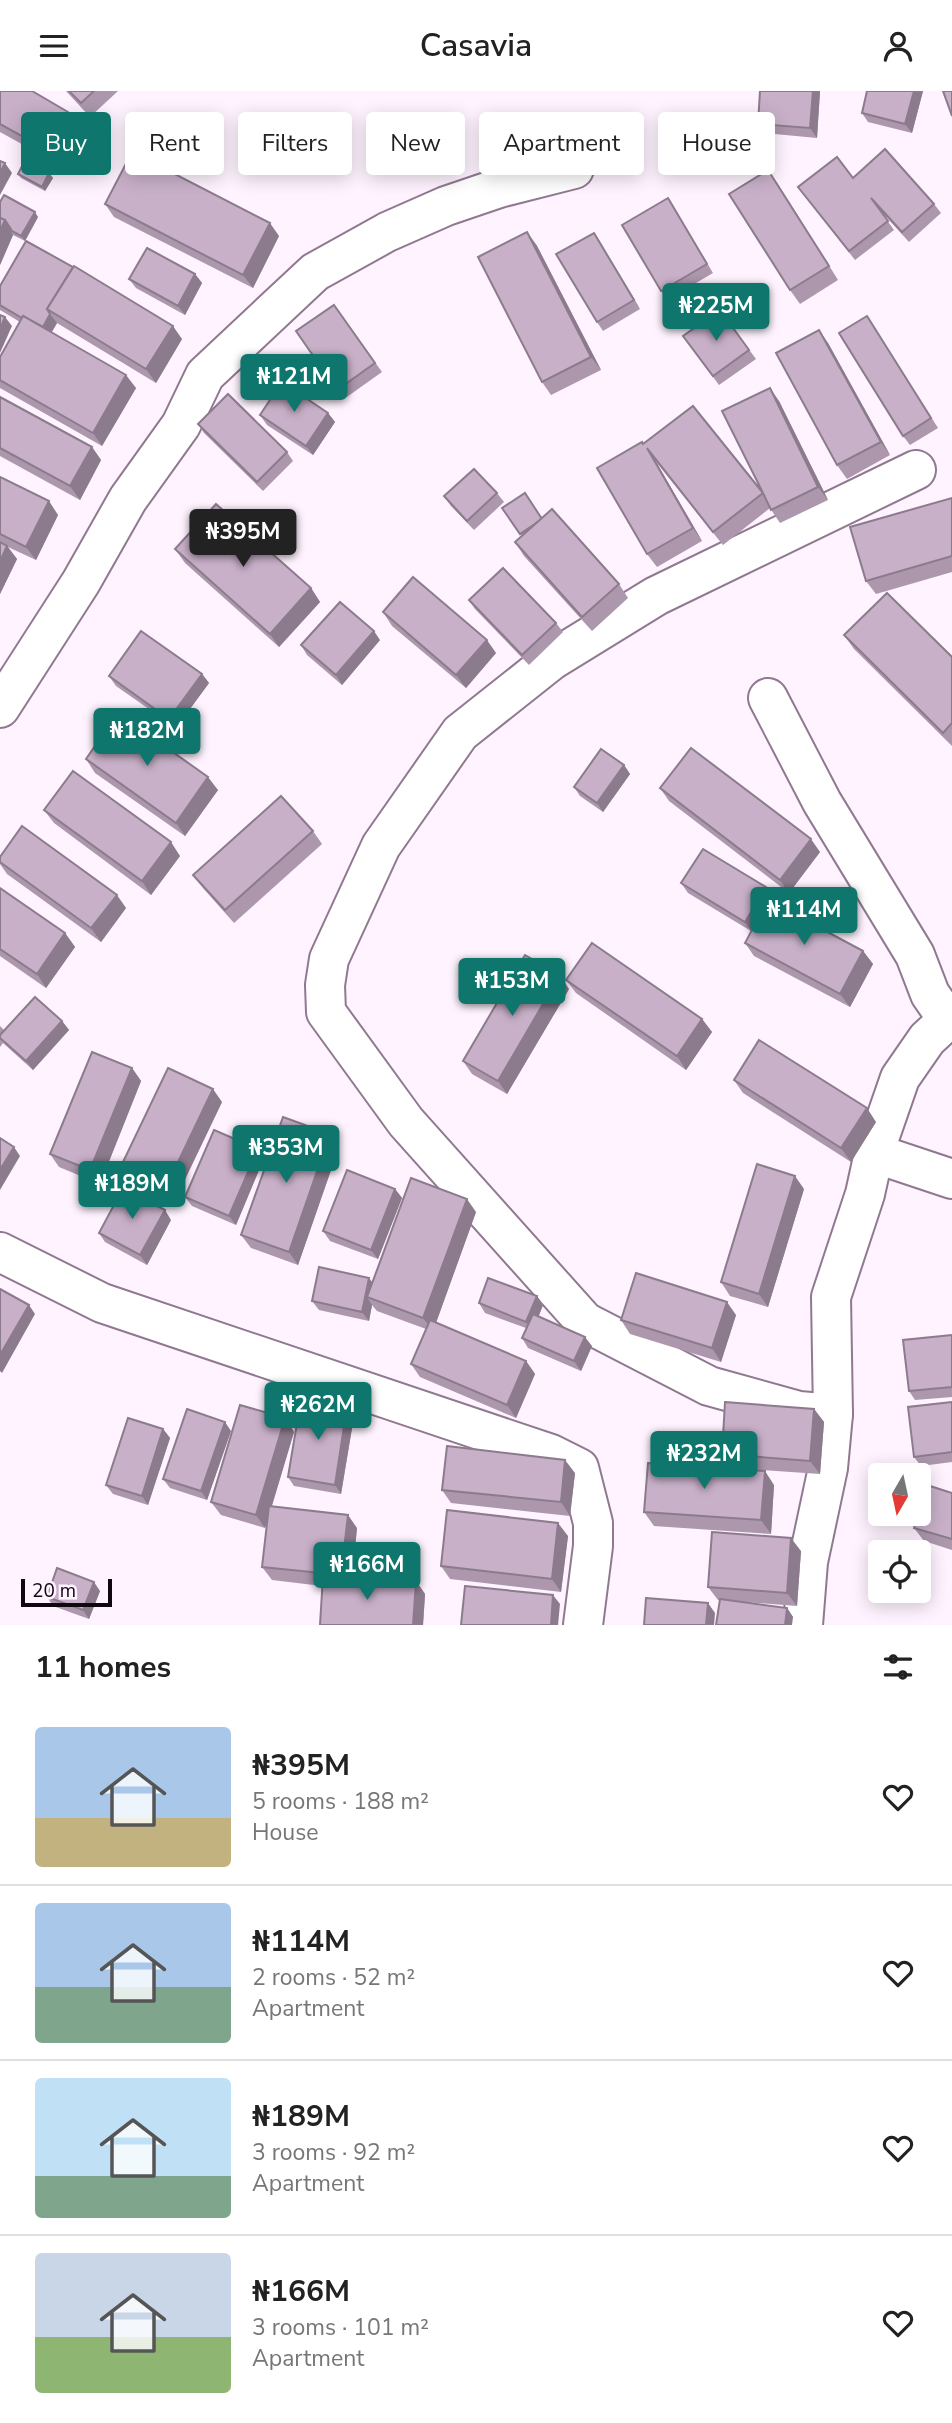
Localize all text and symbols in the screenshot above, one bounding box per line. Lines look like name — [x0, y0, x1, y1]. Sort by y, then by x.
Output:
text: Casavia — [420, 24, 532, 67]
icon: menu — [35, 27, 73, 65]
icon: person — [879, 27, 917, 65]
chip: Buy — [21, 112, 111, 175]
chip: Rent — [125, 112, 224, 175]
chip: Filters — [238, 112, 352, 175]
chip: New — [366, 112, 465, 175]
chip: Apartment — [479, 112, 644, 175]
chip: House — [658, 112, 775, 175]
pin: ₦225M — [667, 283, 765, 343]
text: ₦225M — [678, 290, 754, 321]
pin: ₦121M — [245, 355, 343, 414]
text: ₦121M — [256, 361, 332, 392]
pin: ₦395M — [194, 510, 292, 569]
text: ₦395M — [205, 516, 281, 547]
pin: ₦182M — [98, 709, 196, 768]
text: ₦182M — [109, 715, 185, 746]
pin: ₦114M — [755, 887, 853, 947]
text: ₦114M — [766, 894, 842, 925]
pin: ₦153M — [463, 958, 561, 1018]
text: ₦153M — [474, 965, 550, 996]
pin: ₦353M — [237, 1125, 335, 1185]
text: ₦353M — [248, 1132, 324, 1163]
pin: ₦189M — [83, 1161, 181, 1221]
text: ₦189M — [94, 1168, 170, 1199]
pin: ₦262M — [269, 1383, 367, 1442]
text: ₦262M — [280, 1389, 356, 1420]
pin: ₦232M — [655, 1431, 753, 1491]
text: ₦232M — [666, 1438, 742, 1469]
north arrow — [868, 1463, 931, 1526]
map controls — [868, 1463, 931, 1603]
button: locate — [868, 1540, 931, 1603]
pin: ₦166M — [318, 1543, 416, 1602]
text: ₦166M — [329, 1549, 405, 1580]
scale bar — [21, 1576, 112, 1608]
text: 20 m — [32, 1578, 76, 1604]
text: 11 homes — [35, 1647, 171, 1688]
icon: filters — [879, 1648, 917, 1686]
text: ₦395M — [252, 1745, 350, 1786]
icon: home — [91, 1755, 175, 1839]
icon: heart — [879, 1778, 917, 1816]
text: 5 rooms · 188 m² — [252, 1786, 429, 1817]
text: House — [252, 1817, 319, 1848]
text: ₦114M — [252, 1921, 350, 1962]
icon: home — [91, 1931, 175, 2015]
icon: heart — [879, 1954, 917, 1992]
text: 2 rooms · 52 m² — [252, 1962, 415, 1993]
text: Apartment — [252, 1993, 364, 2024]
text: ₦189M — [252, 2096, 350, 2137]
icon: home — [91, 2106, 175, 2190]
icon: heart — [879, 2129, 917, 2167]
text: 3 rooms · 92 m² — [252, 2137, 415, 2168]
text: Apartment — [252, 2168, 364, 2199]
text: ₦166M — [252, 2271, 350, 2312]
icon: home — [91, 2281, 175, 2365]
icon: heart — [879, 2304, 917, 2342]
text: 3 rooms · 101 m² — [252, 2312, 429, 2343]
text: Apartment — [252, 2343, 364, 2374]

